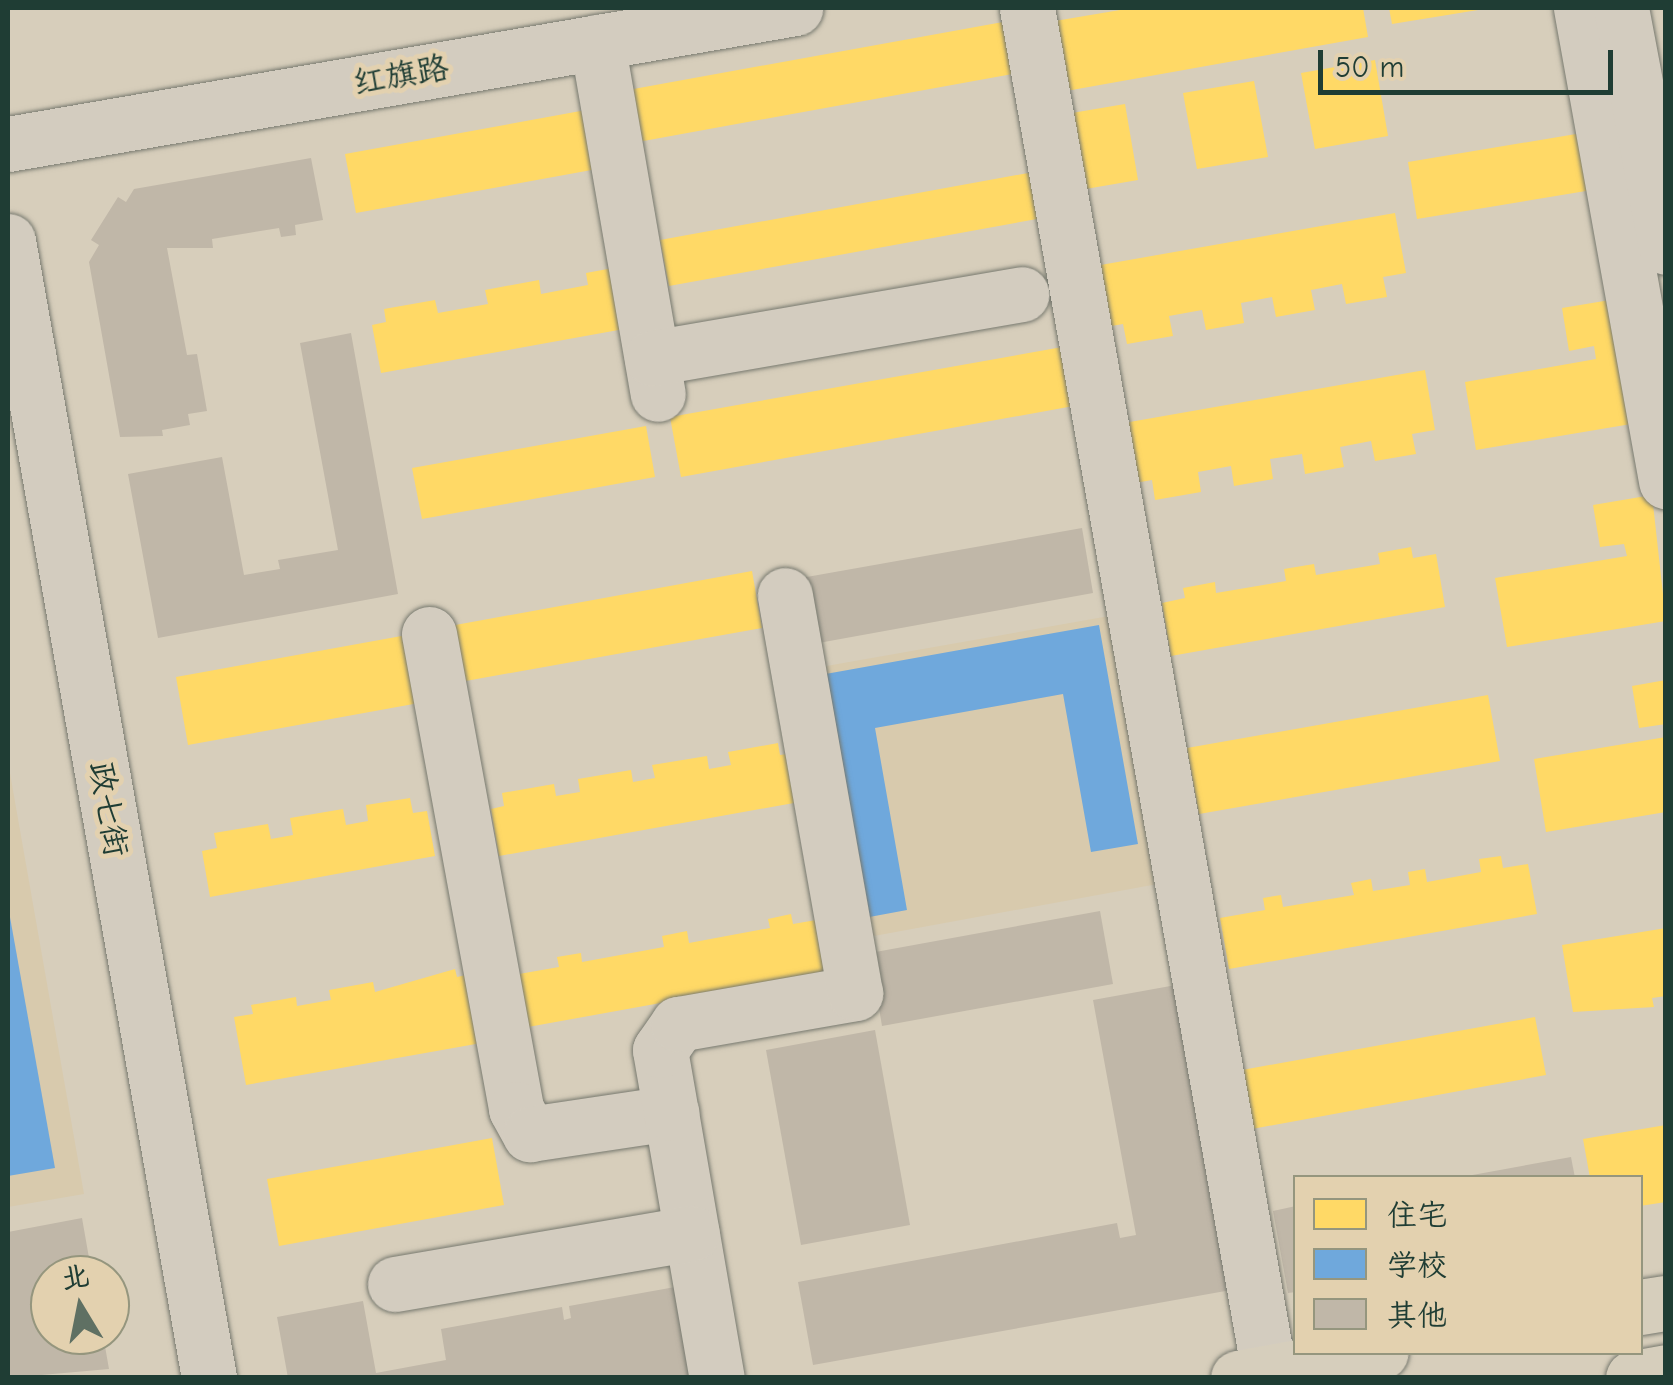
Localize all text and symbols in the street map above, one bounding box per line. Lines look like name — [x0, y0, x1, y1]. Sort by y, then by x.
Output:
scale bar — [1323, 30, 1618, 92]
street label: 红旗路 — [350, 49, 452, 103]
text: 50 m — [1335, 50, 1404, 85]
street label: 政七街 — [81, 758, 135, 860]
legend — [1293, 1175, 1643, 1355]
text: 住宅 — [1387, 1198, 1447, 1233]
text: 学校 — [1387, 1248, 1447, 1283]
north arrow — [30, 1255, 130, 1355]
text: 北 — [59, 1259, 92, 1296]
text: 其他 — [1387, 1298, 1447, 1333]

